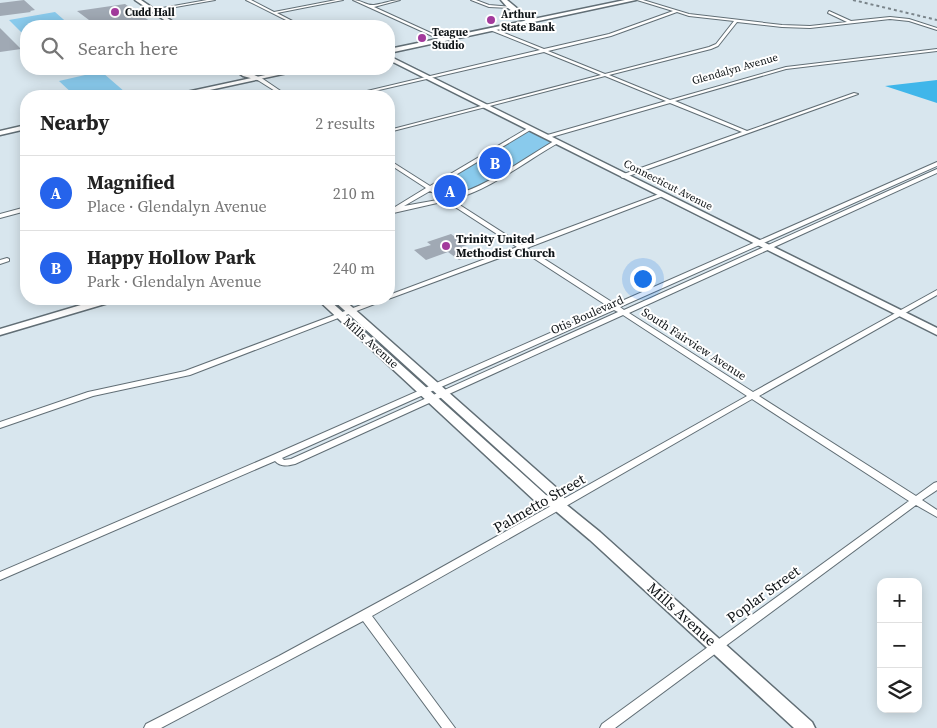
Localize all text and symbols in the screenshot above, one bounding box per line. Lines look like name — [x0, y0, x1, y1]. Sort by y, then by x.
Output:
place label: Cudd Hall — [125, 5, 175, 20]
marker: Cudd Hall — [109, 6, 121, 18]
place label: Arthur State Bank — [501, 7, 555, 35]
marker: Arthur State Bank — [485, 14, 497, 26]
search box — [20, 20, 395, 75]
place label: Teague Studio — [432, 25, 468, 53]
marker: Teague Studio — [416, 32, 428, 44]
icon: search — [38, 34, 66, 62]
text: Search here — [78, 35, 178, 61]
street label: Glendalyn Avenue — [690, 49, 780, 88]
text: Nearby — [40, 108, 110, 137]
text: 2 results — [315, 112, 375, 134]
pin: B — [479, 144, 511, 182]
street label: Connecticut Avenue — [621, 156, 715, 214]
text: Magnified — [87, 169, 175, 195]
pin: A — [434, 172, 466, 210]
text: A — [51, 182, 61, 204]
text: 210 m — [333, 182, 375, 204]
text: Place · Glendalyn Avenue — [87, 195, 267, 217]
place label: Trinity United Methodist Church — [456, 231, 556, 261]
marker: Trinity United Methodist Church — [440, 240, 452, 252]
text: Happy Hollow Park — [87, 244, 256, 270]
text: B — [51, 257, 61, 279]
text: 240 m — [333, 257, 375, 279]
your location — [630, 266, 656, 292]
text: Park · Glendalyn Avenue — [87, 270, 261, 292]
street label: Otis Boulevard — [548, 292, 626, 338]
street label: South Fairview Avenue — [639, 304, 749, 384]
street label: Mills Avenue — [340, 314, 402, 372]
street label: Palmetto Street — [489, 468, 589, 538]
street label: Poplar Street — [722, 560, 804, 628]
street label: Mills Avenue — [643, 577, 721, 651]
map controls — [877, 578, 922, 713]
button: + — [877, 578, 922, 623]
button: − — [877, 623, 922, 668]
button: layers — [877, 668, 922, 713]

